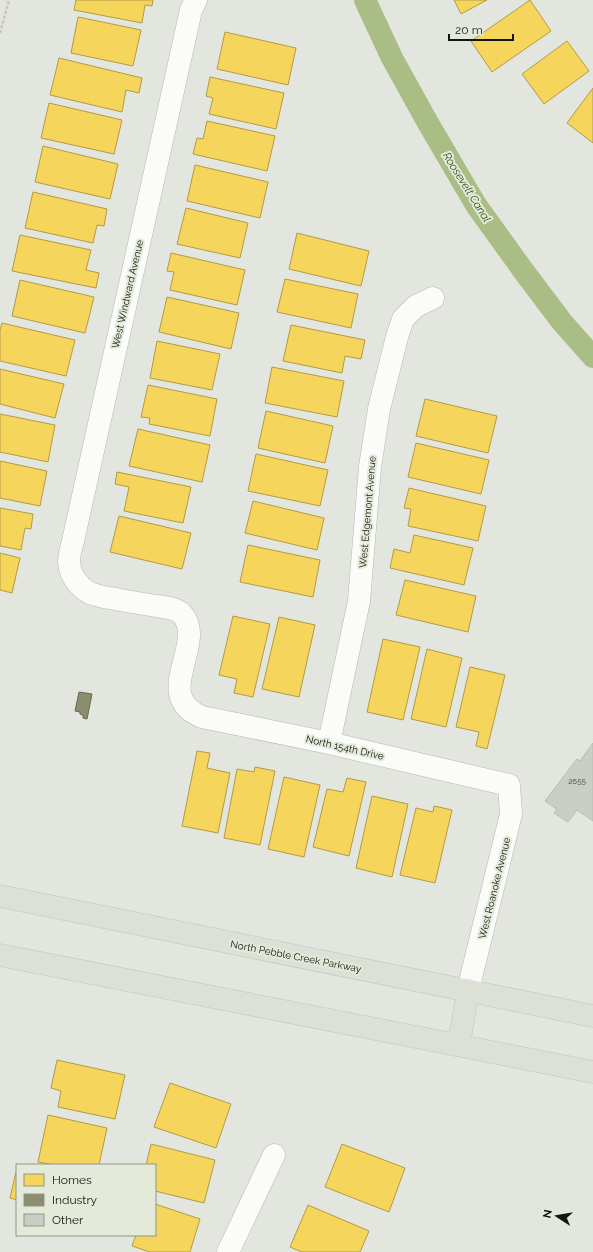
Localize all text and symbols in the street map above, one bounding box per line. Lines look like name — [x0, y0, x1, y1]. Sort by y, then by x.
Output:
scale bar — [449, 16, 513, 42]
text: 20 m — [455, 23, 483, 37]
water label: Roosevelt Canal — [440, 150, 493, 225]
street label: West Windward Avenue — [110, 239, 145, 349]
street label: West Edgemont Avenue — [357, 456, 378, 568]
street label: North 154th Drive — [305, 733, 385, 762]
house number: 2655 — [568, 776, 586, 786]
street label: West Roanoke Avenue — [477, 836, 512, 940]
street label: North Pebble Creek Parkway — [229, 938, 363, 975]
legend — [16, 1164, 156, 1236]
text: Homes — [52, 1173, 92, 1187]
text: Industry — [52, 1193, 98, 1207]
north arrow — [537, 1196, 577, 1236]
text: N — [540, 1209, 555, 1219]
text: Other — [52, 1213, 84, 1227]

